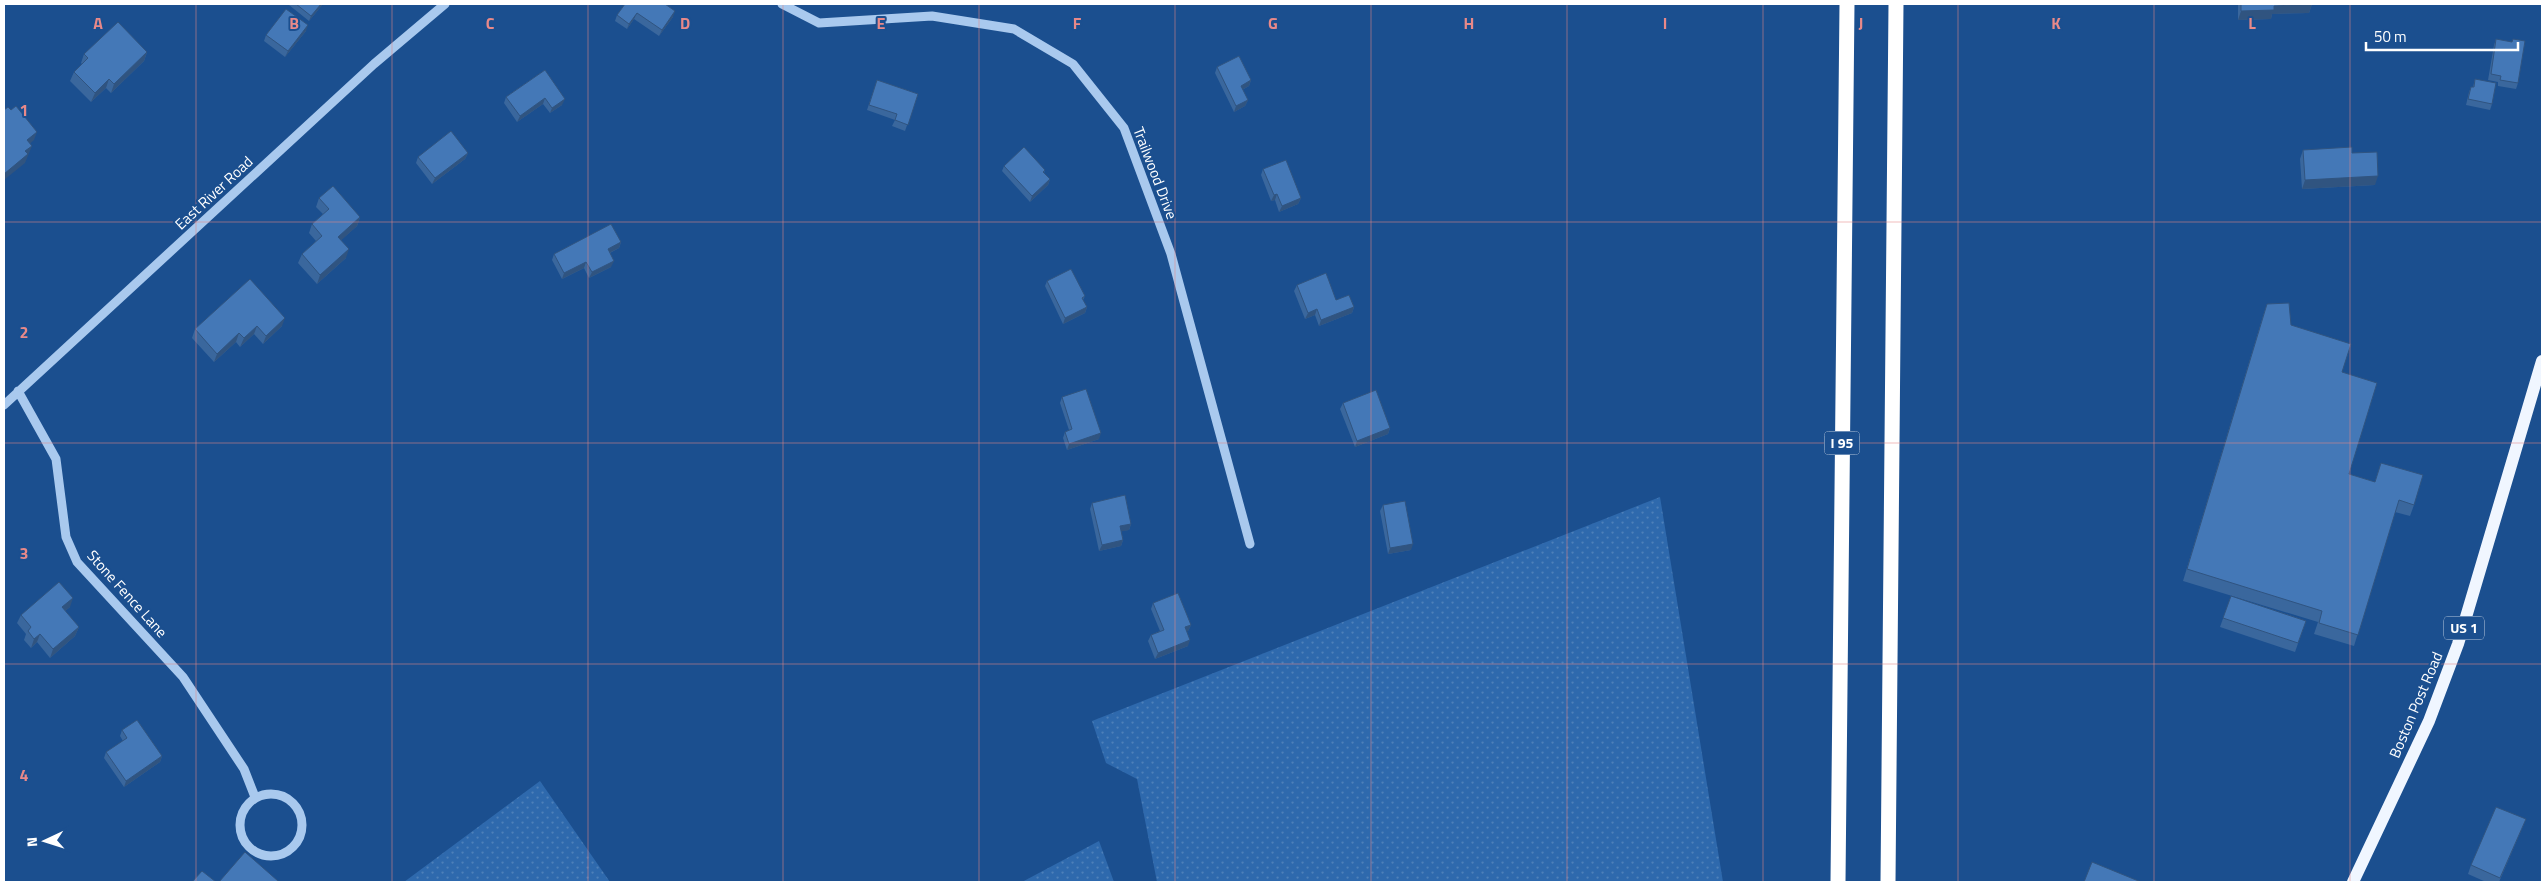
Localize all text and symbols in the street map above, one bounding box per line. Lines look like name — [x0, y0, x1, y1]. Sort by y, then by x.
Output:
text: A — [93, 11, 103, 35]
text: B — [289, 11, 299, 35]
text: C — [486, 11, 495, 35]
text: D — [680, 11, 690, 35]
text: E — [877, 11, 886, 35]
text: F — [1073, 11, 1082, 35]
text: G — [1268, 11, 1278, 35]
text: H — [1464, 11, 1474, 35]
text: I — [1663, 11, 1667, 35]
text: J — [1859, 11, 1863, 35]
text: K — [2051, 11, 2061, 35]
text: L — [2248, 11, 2256, 35]
scale bar — [2366, 20, 2518, 52]
text: 50 m — [2374, 25, 2407, 48]
text: 1 — [20, 98, 28, 122]
street label: Trailwood Drive — [1127, 123, 1184, 222]
street label: East River Road — [169, 150, 258, 235]
text: 2 — [20, 320, 28, 344]
road number: I 95 — [1824, 432, 1860, 454]
text: 3 — [20, 541, 28, 565]
street label: Stone Fence Lane — [82, 545, 173, 643]
road number: US 1 — [2444, 616, 2484, 640]
street label: Boston Post Road — [2383, 648, 2448, 762]
text: 4 — [20, 763, 29, 787]
north arrow — [20, 816, 70, 866]
text: N — [21, 836, 42, 848]

